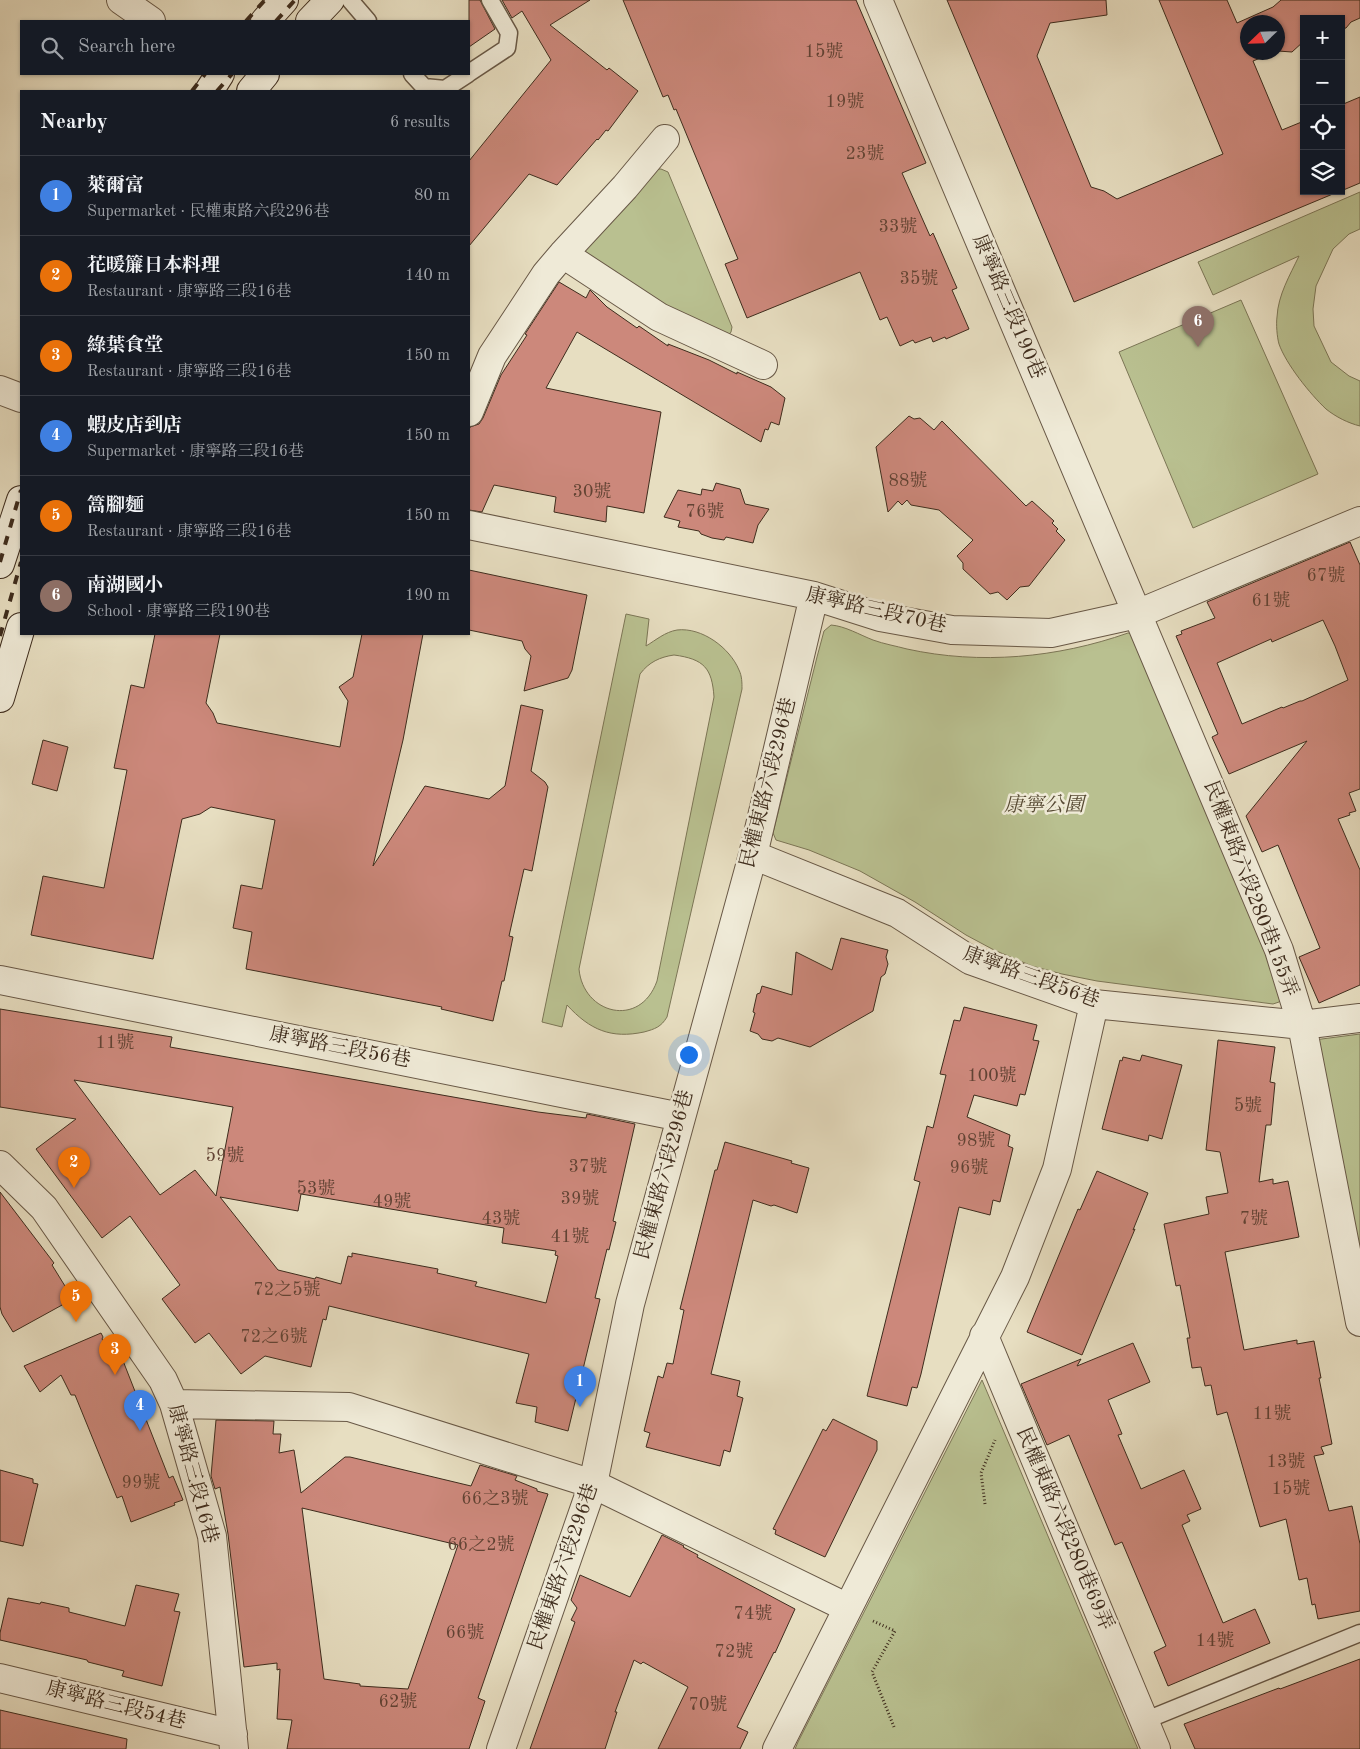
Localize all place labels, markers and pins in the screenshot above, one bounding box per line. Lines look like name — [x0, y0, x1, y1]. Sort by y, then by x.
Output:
pin: 6 — [1182, 306, 1214, 347]
pin: 2 — [58, 1147, 90, 1188]
pin: 5 — [60, 1281, 92, 1322]
pin: 3 — [99, 1334, 131, 1375]
pin: 1 — [564, 1366, 596, 1407]
pin: 4 — [124, 1390, 156, 1431]

